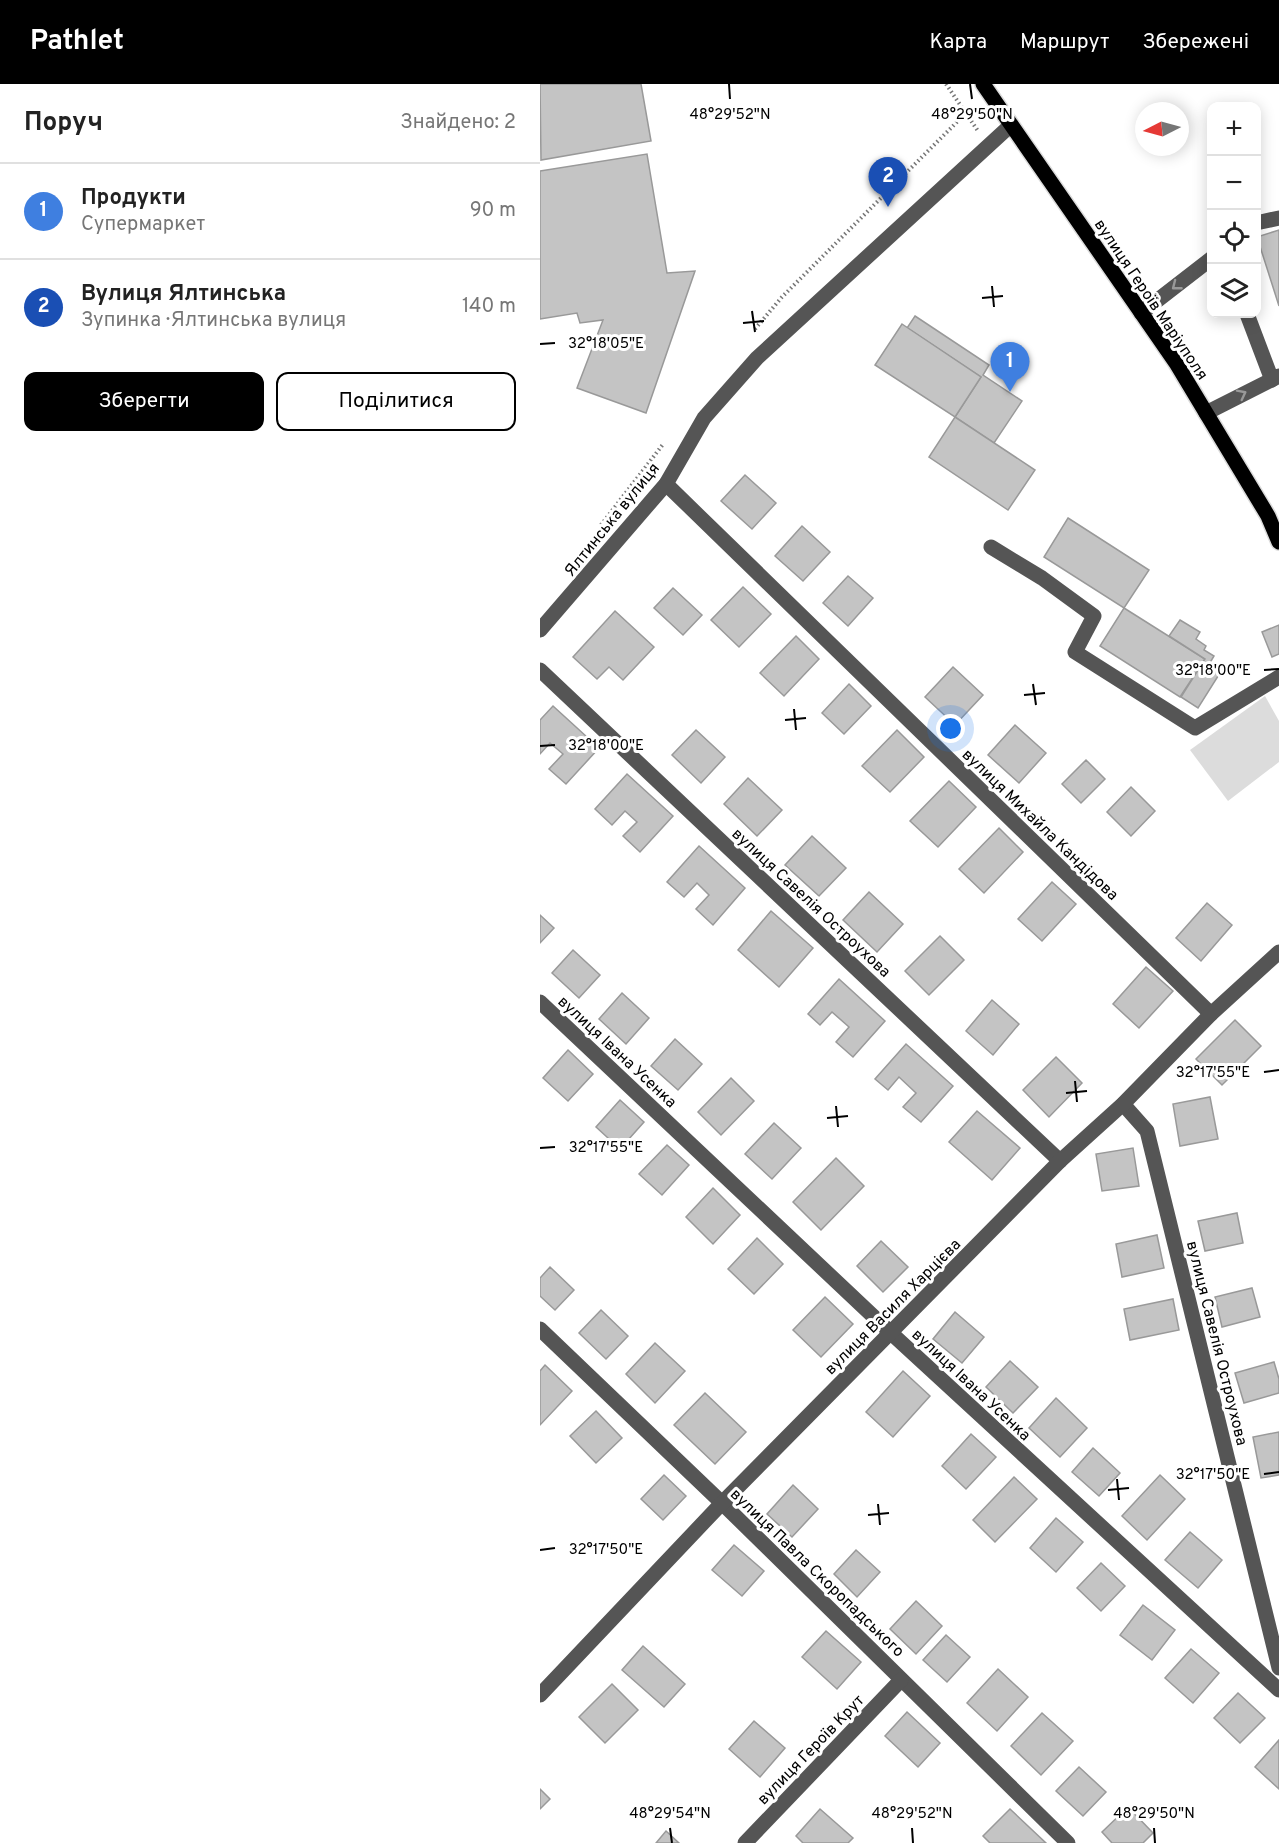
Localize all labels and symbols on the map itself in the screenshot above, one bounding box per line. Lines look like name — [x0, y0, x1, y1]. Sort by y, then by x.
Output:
north arrow — [1135, 102, 1189, 156]
text: 48°29'52"N — [689, 106, 771, 125]
text: 48°29'50"N — [931, 106, 1013, 125]
pin: 2 — [868, 158, 908, 207]
street label: вулиця Героїв Маріуполя — [1089, 216, 1212, 384]
one-way arrow — [1172, 278, 1183, 289]
text: 32°18'05"E — [568, 335, 644, 354]
pin: 1 — [990, 342, 1030, 392]
one-way arrow — [1236, 390, 1247, 402]
street label: Ялтинська вулиця — [561, 459, 665, 581]
text: 32°18'00"E — [1175, 662, 1251, 681]
your location — [936, 714, 965, 743]
text: 32°18'00"E — [568, 737, 644, 756]
street label: вулиця Михайла Кандідова — [957, 745, 1122, 906]
street label: вулиця Савелія Остроухова — [727, 825, 894, 982]
street label: вулиця Івана Усенка — [553, 992, 680, 1113]
text: 32°17'55"E — [1176, 1064, 1250, 1083]
text: 32°17'55"E — [569, 1139, 643, 1158]
street label: вулиця Василя Харцієва — [821, 1235, 966, 1380]
street label: вулиця Савелія Остроухова — [1181, 1239, 1251, 1448]
street label: вулиця Івана Усенка — [907, 1325, 1034, 1446]
text: 32°17'50"E — [1176, 1466, 1250, 1485]
street label: вулиця Павла Скоропадського — [725, 1485, 908, 1662]
text: 32°17'50"E — [569, 1541, 643, 1560]
street label: вулиця Героїв Крут — [754, 1691, 869, 1810]
text: 48°29'54"N — [629, 1805, 711, 1824]
text: 48°29'52"N — [871, 1805, 953, 1824]
text: 48°29'50"N — [1113, 1805, 1195, 1824]

